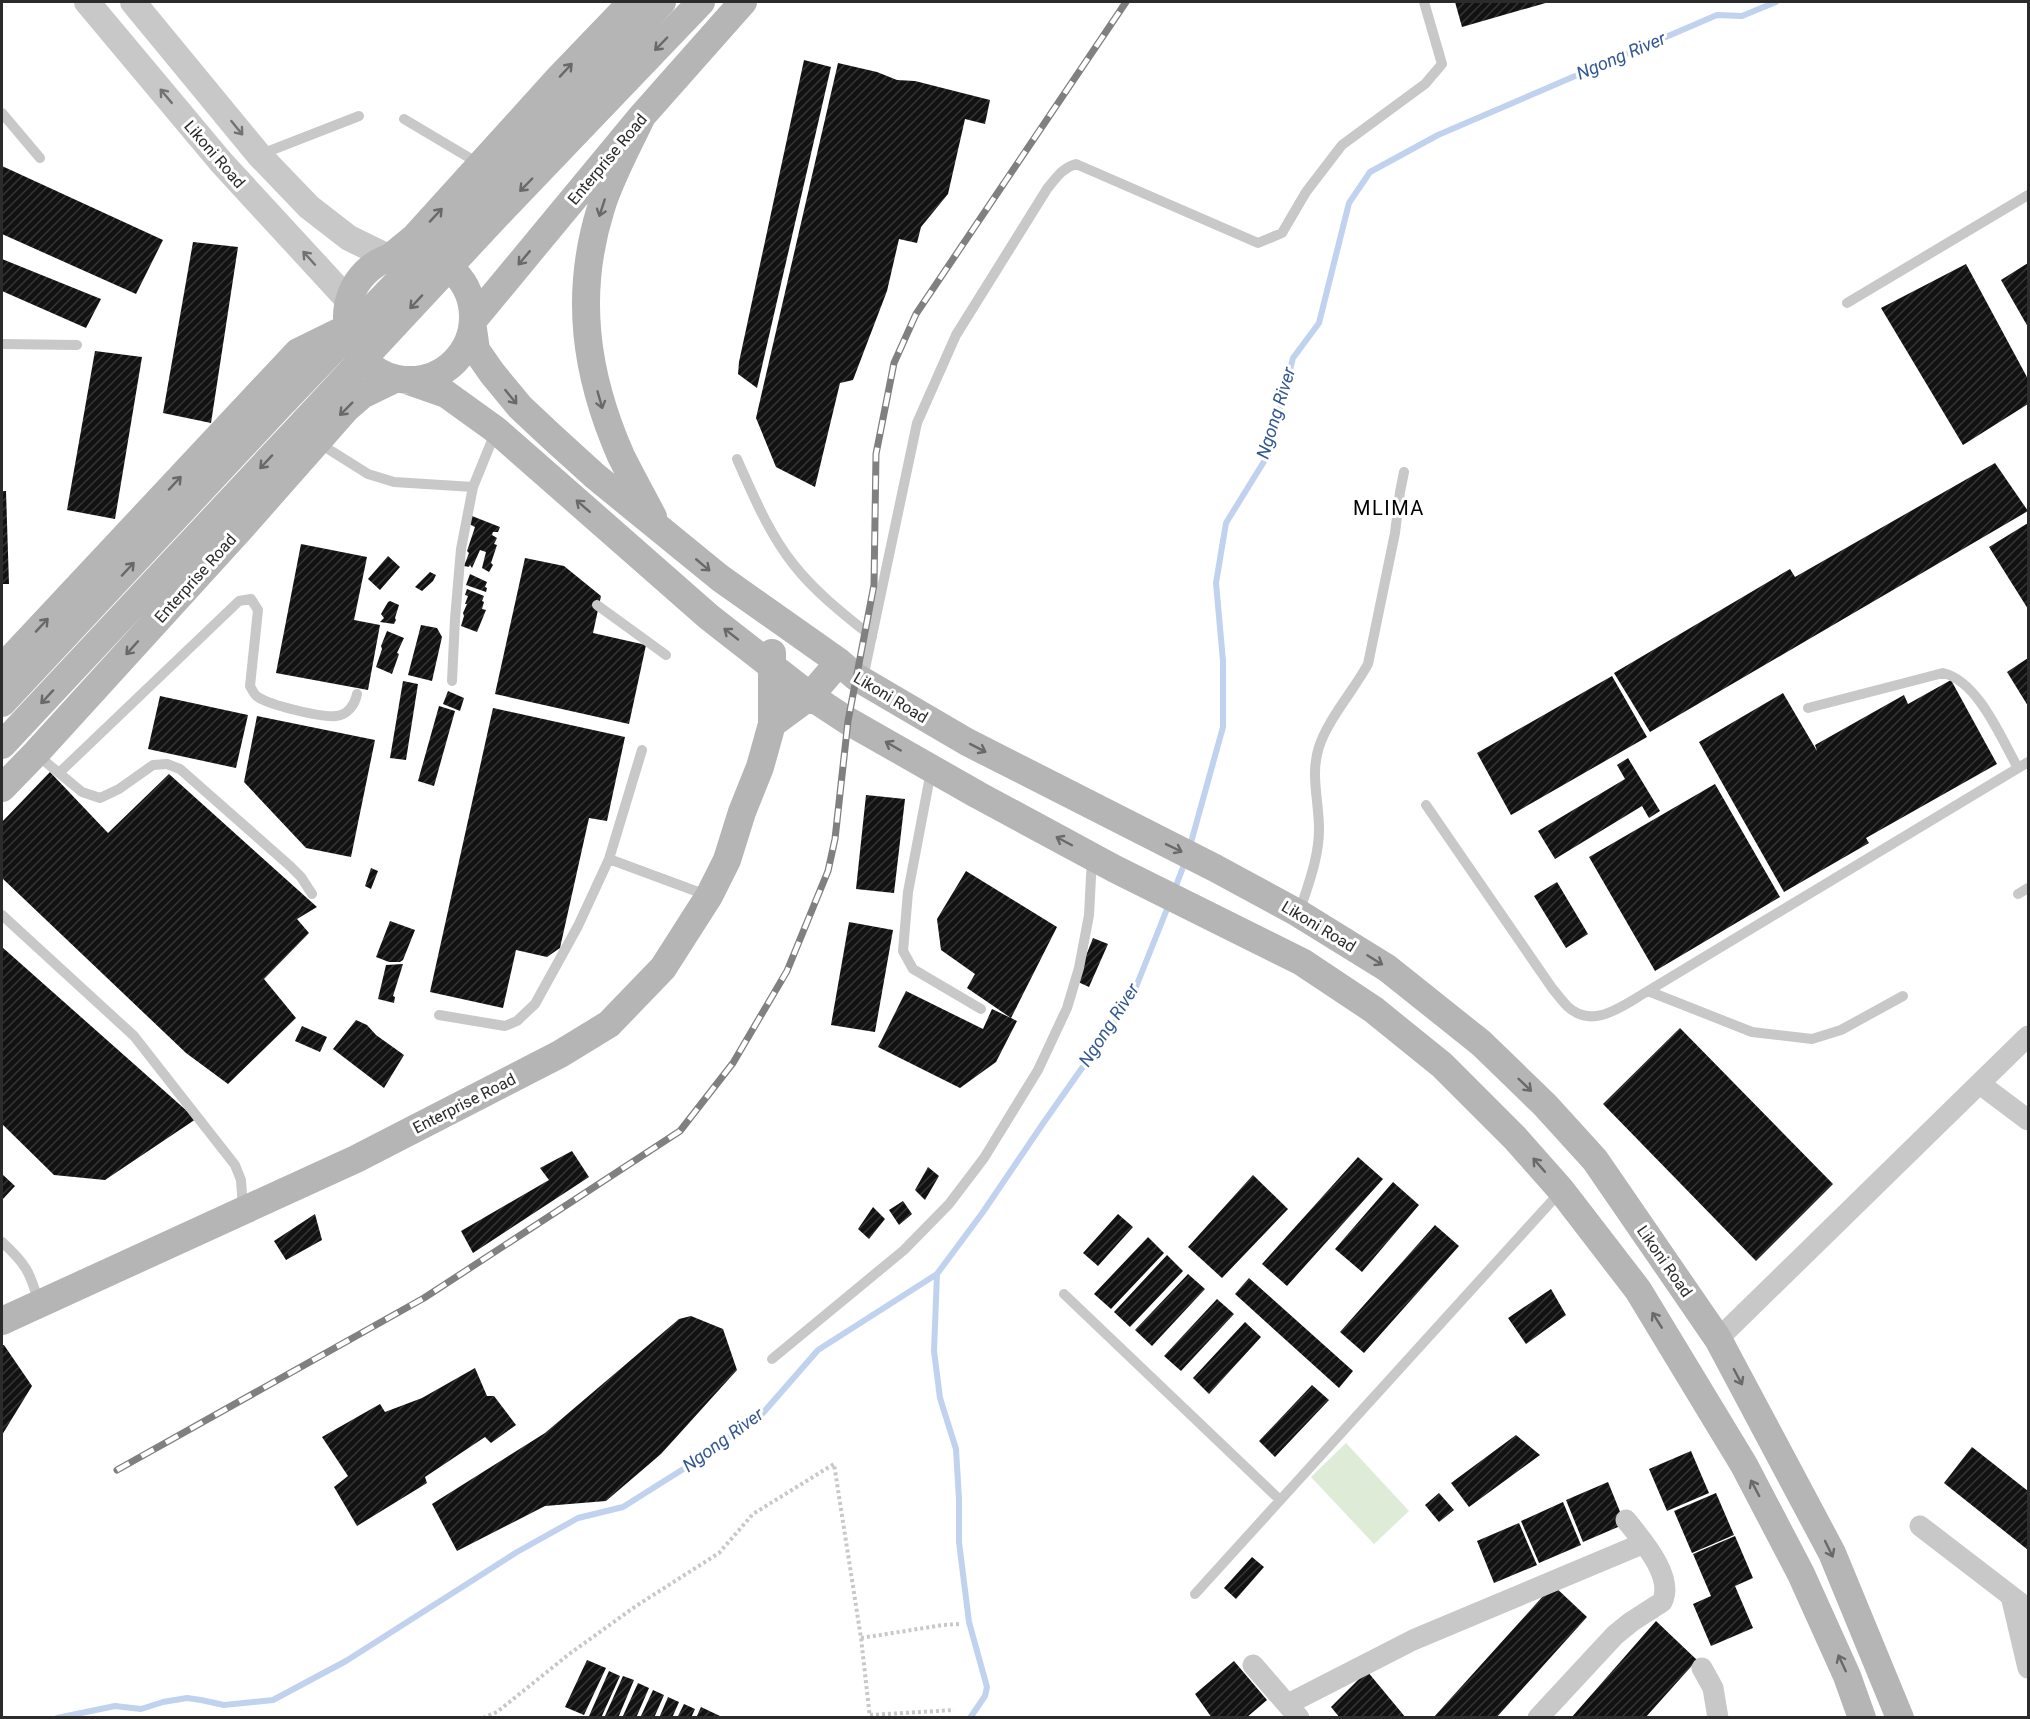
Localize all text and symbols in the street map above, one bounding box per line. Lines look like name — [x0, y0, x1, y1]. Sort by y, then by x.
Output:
water label: Ngong River — [1573, 27, 1669, 84]
one-way arrow — [653, 36, 668, 51]
one-way arrow — [559, 63, 574, 78]
one-way arrow — [160, 88, 173, 104]
street label: Enterprise Road — [564, 110, 651, 209]
street label: Likoni Road — [180, 117, 249, 192]
one-way arrow — [230, 120, 243, 136]
one-way arrow — [519, 178, 533, 193]
one-way arrow — [596, 198, 607, 217]
one-way arrow — [428, 207, 443, 222]
one-way arrow — [518, 250, 531, 266]
one-way arrow — [302, 251, 316, 266]
one-way arrow — [409, 294, 423, 309]
water label: Ngong River — [1252, 364, 1300, 461]
one-way arrow — [504, 389, 518, 404]
one-way arrow — [595, 390, 607, 409]
one-way arrow — [338, 402, 353, 417]
one-way arrow — [259, 455, 273, 470]
one-way arrow — [168, 475, 182, 490]
district label: MLIMA — [1353, 496, 1425, 520]
one-way arrow — [575, 500, 591, 513]
street label: Enterprise Road — [151, 530, 240, 627]
one-way arrow — [695, 558, 711, 571]
one-way arrow — [121, 561, 135, 576]
one-way arrow — [34, 618, 48, 633]
one-way arrow — [723, 627, 739, 640]
one-way arrow — [124, 641, 139, 656]
street label: Likoni Road — [850, 668, 931, 727]
one-way arrow — [39, 689, 54, 704]
one-way arrow — [885, 740, 902, 752]
one-way arrow — [968, 743, 986, 754]
one-way arrow — [1056, 835, 1073, 847]
one-way arrow — [1164, 842, 1182, 854]
street label: Likoni Road — [1278, 897, 1359, 956]
one-way arrow — [1366, 955, 1383, 967]
water label: Ngong River — [1074, 978, 1144, 1070]
street label: Enterprise Road — [410, 1069, 519, 1138]
one-way arrow — [1517, 1078, 1532, 1092]
one-way arrow — [1532, 1158, 1546, 1173]
street label: Likoni Road — [1633, 1222, 1696, 1301]
one-way arrow — [1650, 1312, 1662, 1329]
one-way arrow — [1732, 1368, 1744, 1385]
water label: Ngong River — [678, 1403, 768, 1476]
one-way arrow — [1749, 1479, 1761, 1497]
one-way arrow — [1824, 1540, 1836, 1558]
one-way arrow — [1835, 1654, 1847, 1672]

